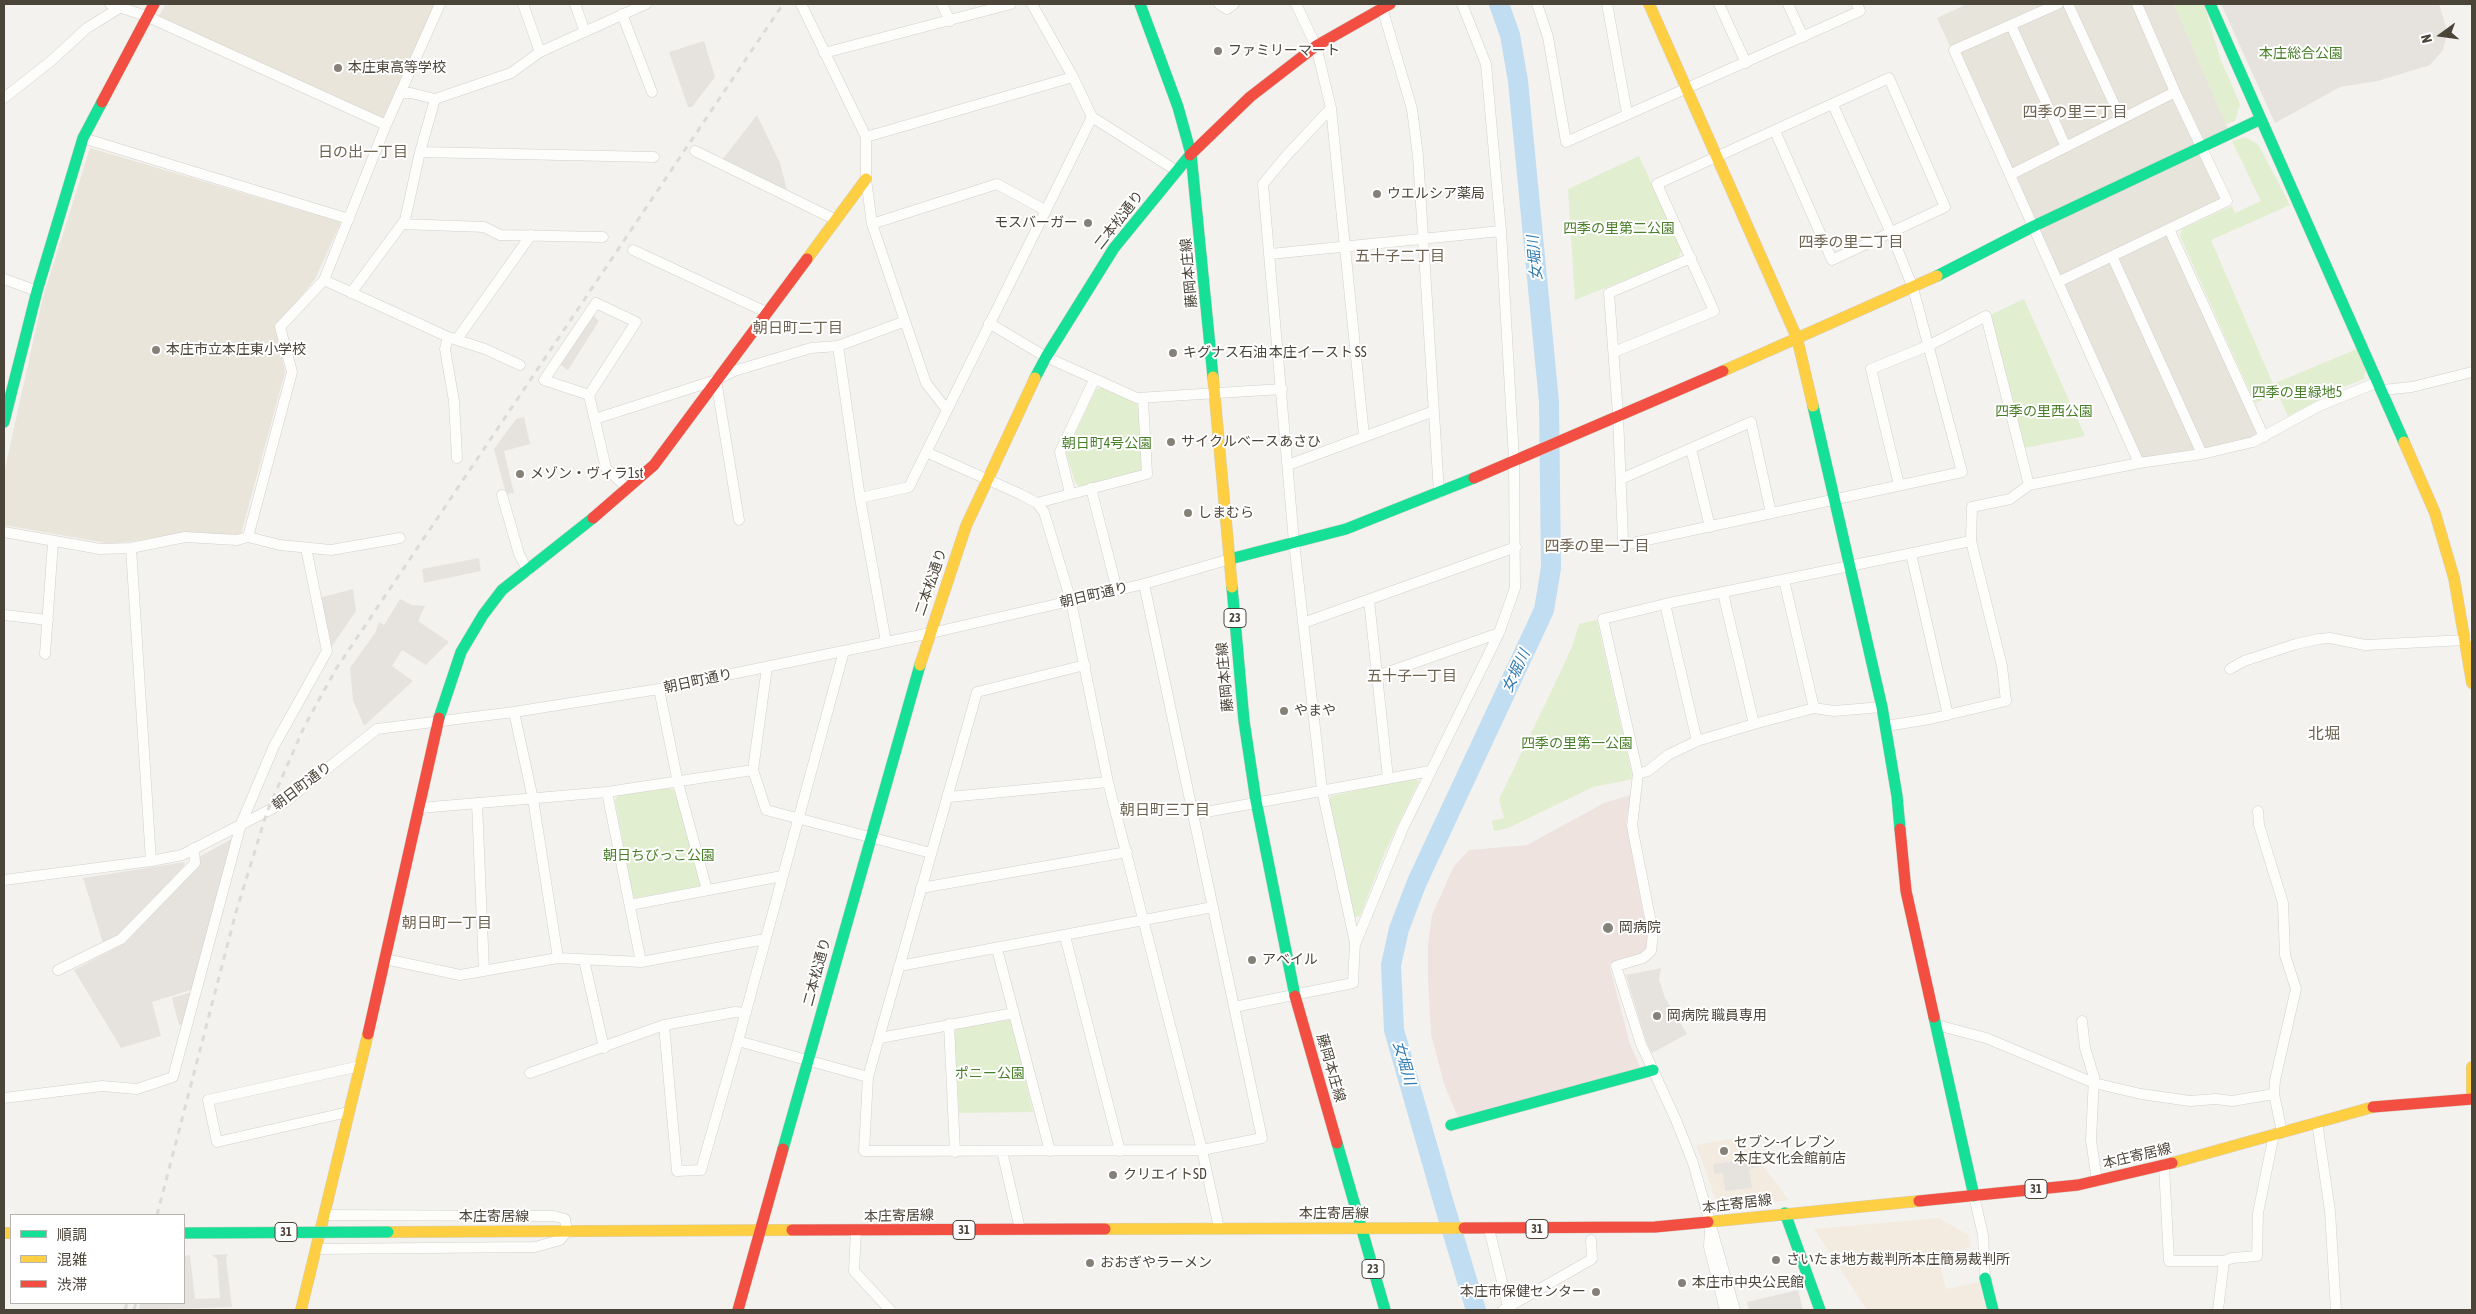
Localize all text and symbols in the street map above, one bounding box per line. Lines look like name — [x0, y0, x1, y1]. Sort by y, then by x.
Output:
north arrow — [2416, 10, 2466, 60]
text: N — [2418, 33, 2435, 45]
place label: ファミリーマート — [1228, 43, 1340, 59]
marker: ファミリーマート — [1212, 45, 1224, 57]
park label: 本庄総合公園 — [2259, 46, 2343, 62]
place label: 本庄東高等学校 — [348, 60, 446, 76]
marker: 本庄東高等学校 — [332, 62, 344, 74]
district label: 四季の里三丁目 — [2023, 103, 2127, 121]
district label: 日の出一丁目 — [318, 143, 408, 161]
place label: ウエルシア薬局 — [1387, 186, 1485, 202]
street label: 二本松通り — [1091, 187, 1147, 253]
marker: ウエルシア薬局 — [1371, 188, 1383, 200]
place label: モスバーガー — [994, 215, 1078, 231]
marker: モスバーガー — [1082, 217, 1094, 229]
park label: 四季の里第二公園 — [1563, 221, 1675, 237]
district label: 四季の里二丁目 — [1799, 233, 1903, 251]
water label: 女堀川 — [1524, 235, 1546, 281]
street label: 藤岡本庄線 — [1178, 237, 1200, 309]
district label: 五十子二丁目 — [1355, 247, 1445, 265]
district label: 朝日町二丁目 — [753, 319, 843, 337]
place label: 本庄市立本庄東小学校 — [166, 342, 306, 358]
marker: 本庄市立本庄東小学校 — [150, 344, 162, 356]
place label: キグナス石油 本庄イースト SS — [1183, 345, 1367, 361]
marker: キグナス石油 本庄イースト SS — [1167, 347, 1179, 359]
park label: 四季の里緑地5 — [2252, 385, 2342, 401]
park label: 四季の里西公園 — [1995, 404, 2093, 420]
place label: サイクルベースあさひ — [1181, 434, 1321, 450]
park label: 朝日町4号公園 — [1062, 436, 1152, 452]
marker: サイクルベースあさひ — [1165, 436, 1177, 448]
place label: メゾン・ヴィラ1st — [530, 466, 644, 482]
marker: メゾン・ヴィラ1st — [514, 468, 526, 480]
place label: しまむら — [1198, 505, 1254, 521]
marker: しまむら — [1182, 507, 1194, 519]
district label: 四季の里一丁目 — [1545, 537, 1649, 555]
street label: 二本松通り — [912, 546, 950, 618]
street label: 朝日町通り — [1058, 579, 1130, 611]
road number: 23 — [1224, 608, 1246, 628]
street label: 藤岡本庄線 — [1214, 641, 1236, 713]
water label: 女堀川 — [1498, 647, 1534, 695]
street label: 朝日町通り — [662, 666, 734, 696]
district label: 五十子一丁目 — [1367, 667, 1457, 685]
place label: やまや — [1294, 703, 1336, 719]
marker: やまや — [1278, 705, 1290, 717]
district label: 北堀 — [2308, 724, 2340, 744]
park label: 四季の里第一公園 — [1521, 736, 1633, 752]
street label: 朝日町通り — [269, 758, 335, 814]
district label: 朝日町三丁目 — [1120, 801, 1210, 819]
park label: 朝日ちびっこ公園 — [603, 848, 715, 864]
district label: 朝日町一丁目 — [402, 914, 492, 932]
place label: 岡病院 — [1619, 920, 1661, 936]
marker: 岡病院 — [1601, 921, 1615, 935]
street label: 二本松通り — [800, 936, 834, 1008]
place label: アベイル — [1262, 952, 1318, 968]
marker: アベイル — [1246, 954, 1258, 966]
place label: 岡病院 職員専用 — [1667, 1008, 1767, 1024]
marker: 岡病院 職員専用 — [1651, 1010, 1663, 1022]
street label: 藤岡本庄線 — [1313, 1032, 1349, 1104]
water label: 女堀川 — [1389, 1039, 1419, 1087]
park label: ポニー公園 — [955, 1066, 1025, 1082]
place label: セブン-イレブン 本庄文化会館前店 — [1734, 1135, 1846, 1168]
street label: 本庄寄居線 — [2101, 1140, 2173, 1172]
marker: セブン-イレブン 本庄文化会館前店 — [1718, 1145, 1730, 1157]
place label: クリエイトSD — [1123, 1167, 1207, 1183]
marker: クリエイトSD — [1107, 1169, 1119, 1181]
road number: 31 — [2025, 1180, 2047, 1198]
street label: 本庄寄居線 — [1701, 1191, 1773, 1217]
street label: 本庄寄居線 — [1299, 1206, 1369, 1222]
street label: 本庄寄居線 — [864, 1207, 934, 1225]
street label: 本庄寄居線 — [459, 1209, 529, 1225]
legend — [10, 1214, 185, 1304]
road number: 31 — [953, 1220, 975, 1240]
road number: 31 — [1526, 1220, 1548, 1238]
road number: 31 — [275, 1222, 297, 1242]
text: 順調 — [57, 1226, 87, 1243]
text: 混雑 — [57, 1251, 87, 1268]
place label: さいたま地方裁判所本庄簡易裁判所 — [1786, 1252, 2010, 1268]
marker: さいたま地方裁判所本庄簡易裁判所 — [1770, 1254, 1782, 1266]
place label: おおぎやラーメン — [1100, 1255, 1212, 1271]
marker: おおぎやラーメン — [1084, 1257, 1096, 1269]
road number: 23 — [1362, 1260, 1384, 1278]
place label: 本庄市中央公民館 — [1692, 1275, 1804, 1291]
text: 渋滞 — [57, 1276, 87, 1293]
marker: 本庄市中央公民館 — [1676, 1277, 1688, 1289]
place label: 本庄市保健センター — [1460, 1284, 1586, 1300]
marker: 本庄市保健センター — [1590, 1286, 1602, 1298]

